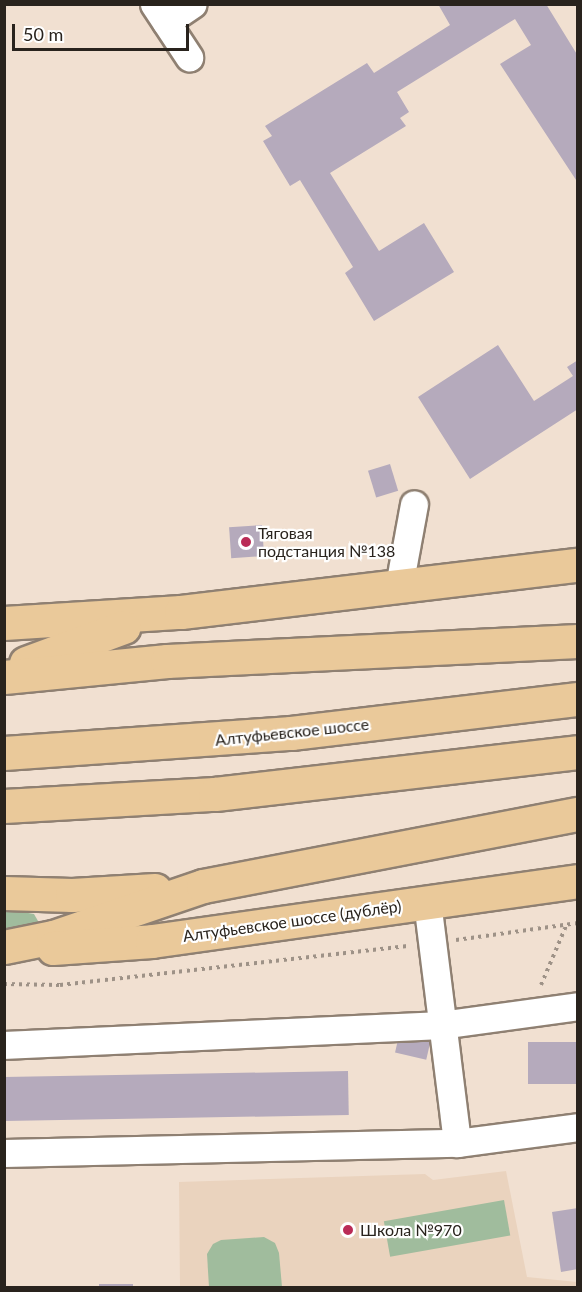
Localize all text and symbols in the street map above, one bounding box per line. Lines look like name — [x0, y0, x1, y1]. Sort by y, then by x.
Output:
scale bar — [15, 12, 192, 50]
text: 50 m — [23, 23, 63, 45]
place label: Тяговая подстанция №138 — [258, 523, 395, 561]
marker: Тяговая подстанция №138 — [239, 535, 253, 549]
street label: Алтуфьевское шоссе — [214, 714, 370, 750]
street label: Алтуфьевское шоссе (дублёр) — [182, 896, 402, 946]
place label: Школа №970 — [360, 1220, 462, 1240]
marker: Школа №970 — [341, 1223, 355, 1237]

